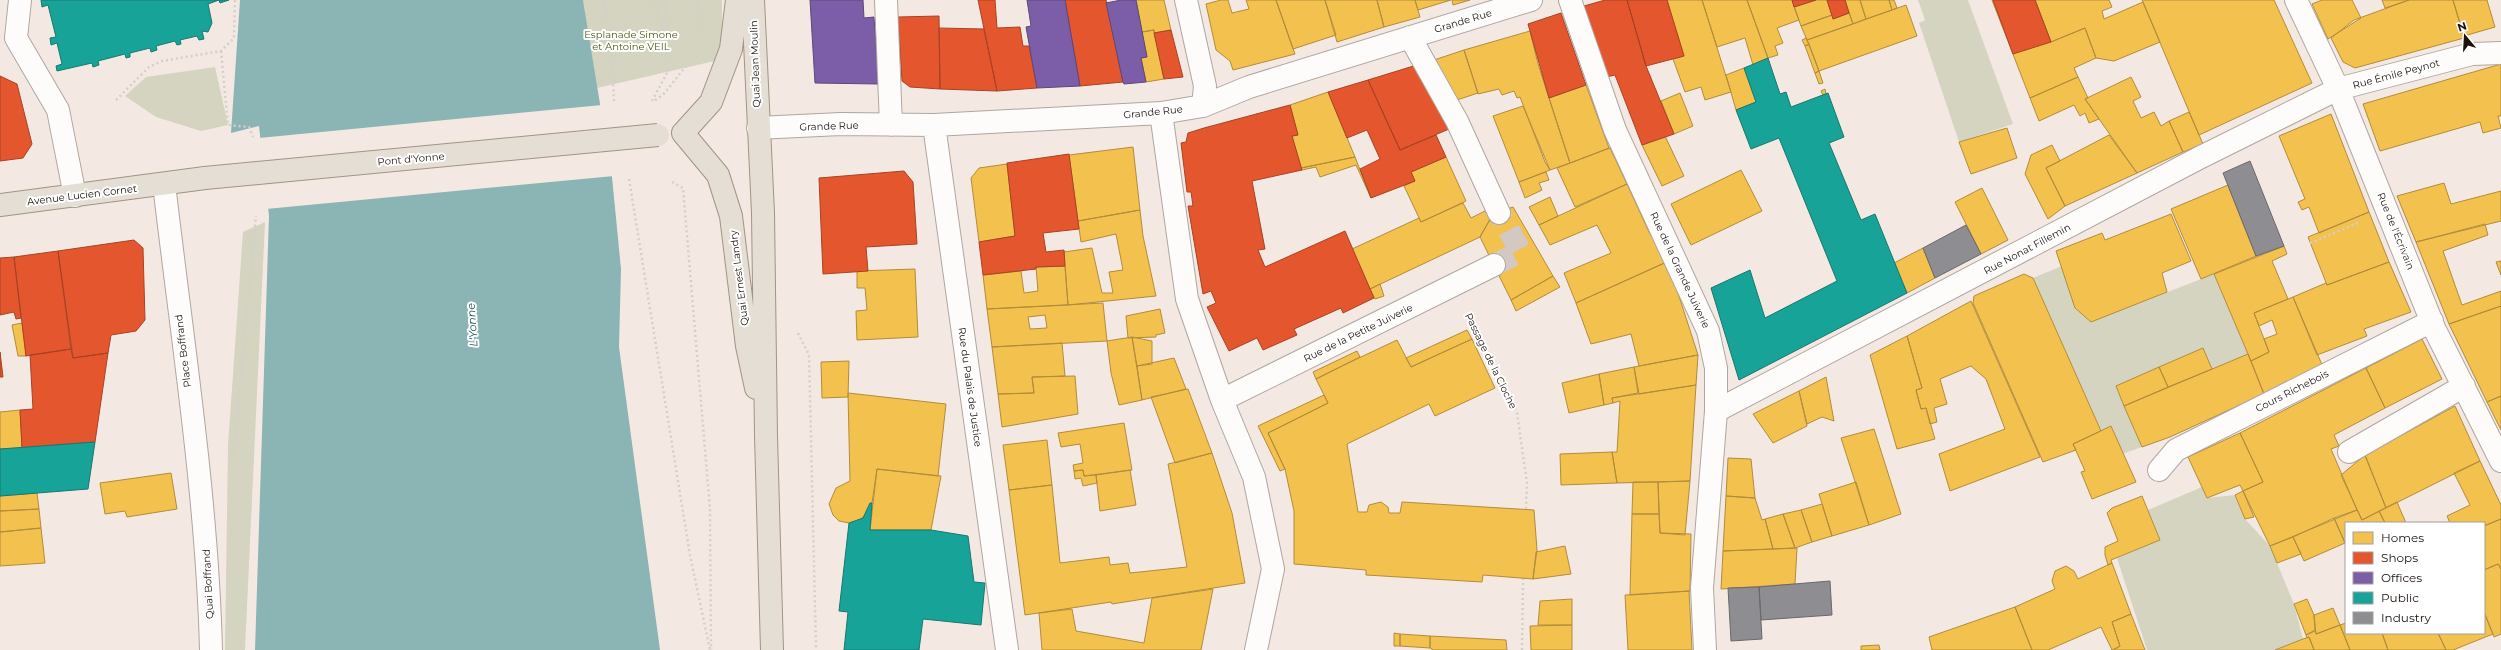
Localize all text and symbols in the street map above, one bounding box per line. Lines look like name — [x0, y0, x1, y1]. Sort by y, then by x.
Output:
street label: Grande Rue — [1433, 6, 1493, 36]
north arrow — [2445, 16, 2485, 56]
text: N — [2456, 18, 2468, 35]
street label: Quai Jean Moulin — [747, 20, 763, 108]
park label: Esplanade Simone et Antoine VEIL — [584, 28, 678, 53]
street label: Rue Émile Peynot — [2351, 56, 2441, 92]
street label: Grande Rue — [1123, 102, 1183, 122]
street label: Grande Rue — [799, 118, 859, 134]
street label: Pont d'Yonne — [377, 150, 445, 168]
street label: Avenue Lucien Cornet — [26, 182, 138, 208]
street label: Rue de l'Écrivain — [2375, 190, 2417, 272]
street label: Rue de la Grande Juiverie — [1647, 210, 1713, 330]
street label: Rue Nonat Fillemin — [1981, 221, 2073, 277]
street label: Quai Ernest Landry — [727, 229, 751, 326]
street label: Rue de la Petite Juiverie — [1301, 301, 1415, 365]
water label: L'Yonne — [463, 302, 481, 347]
street label: Passage de la Cloche — [1462, 311, 1520, 411]
street label: Place Boffrand — [172, 314, 194, 388]
street label: Rue du Palais de Justice — [955, 326, 985, 448]
street label: Cours Richebois — [2253, 367, 2331, 415]
legend — [2345, 522, 2485, 634]
text: Homes — [2381, 530, 2424, 545]
street label: Quai Boffrand — [200, 549, 216, 619]
text: Shops — [2381, 550, 2418, 565]
text: Offices — [2381, 570, 2422, 585]
text: Public — [2381, 590, 2419, 605]
text: Industry — [2381, 610, 2431, 625]

